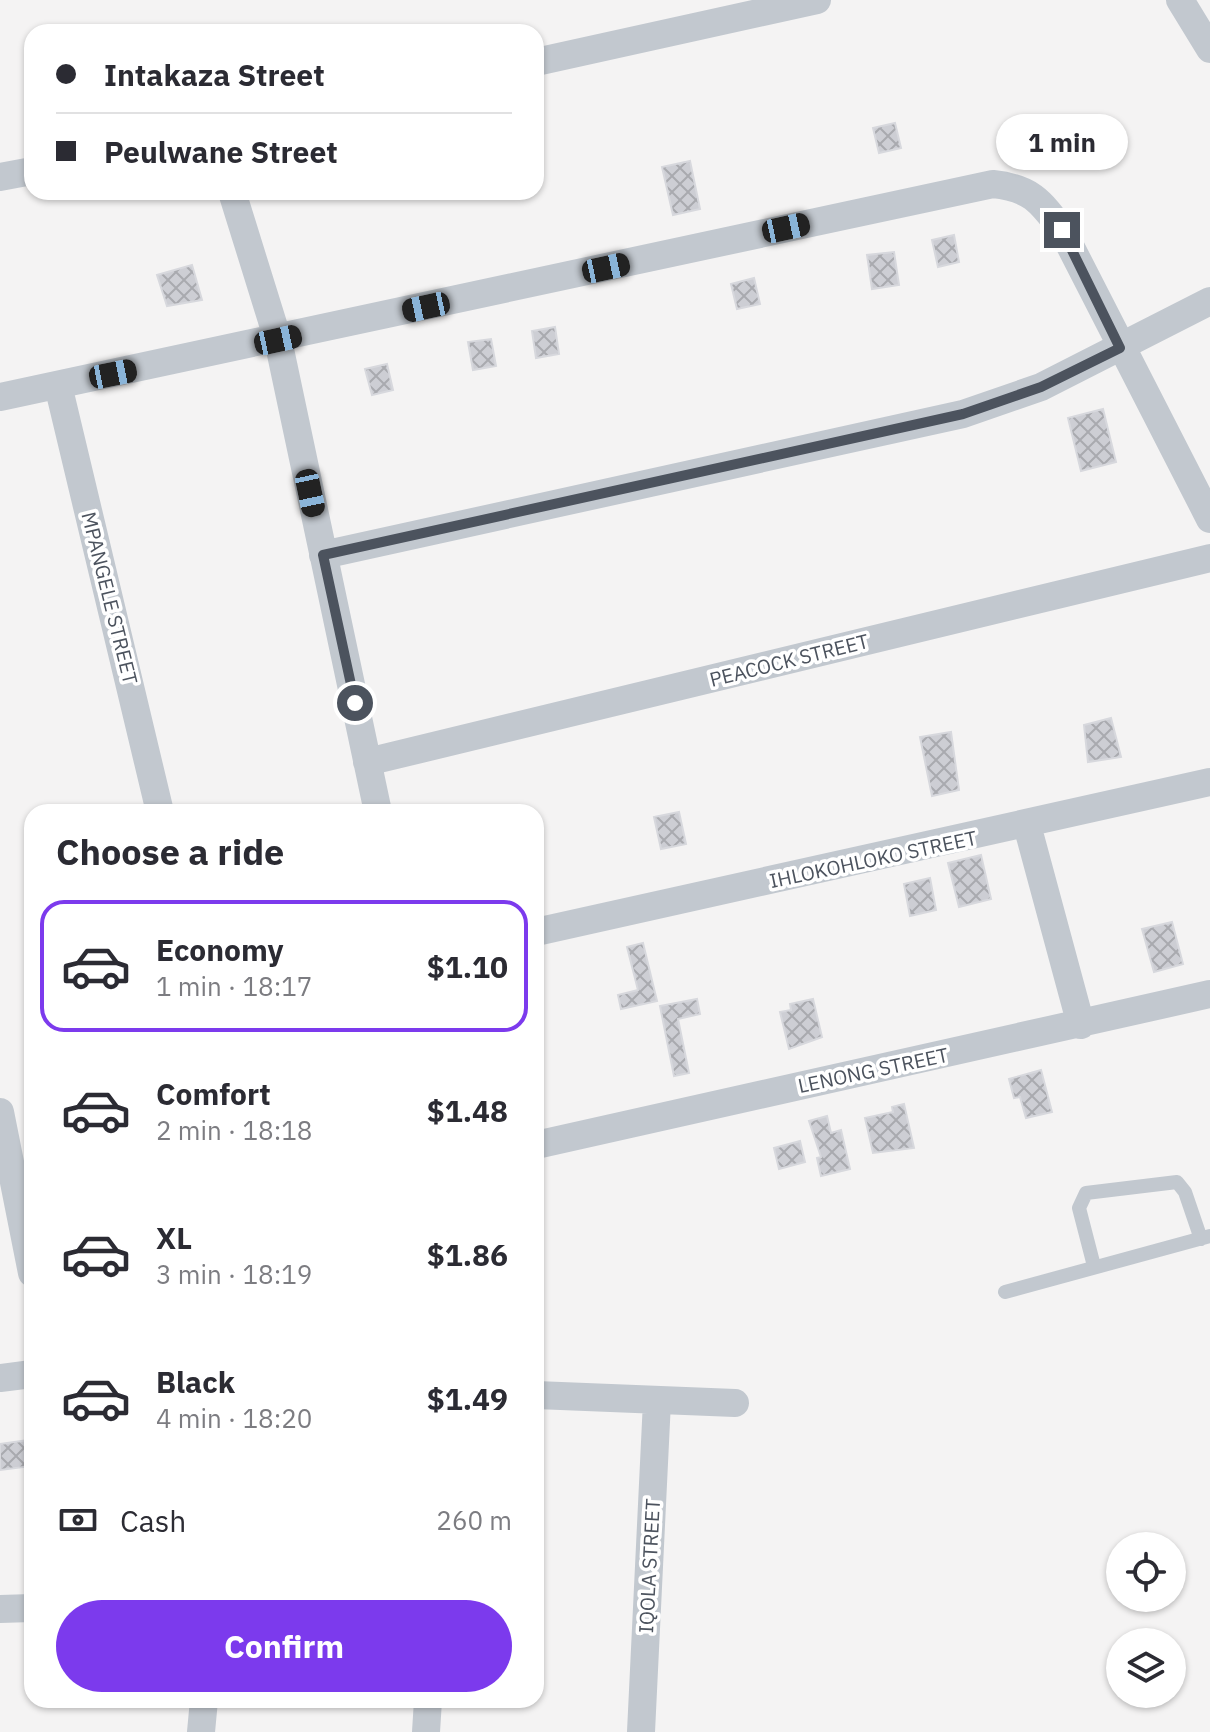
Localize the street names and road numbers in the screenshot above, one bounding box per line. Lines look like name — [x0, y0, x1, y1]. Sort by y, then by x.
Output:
street label: MPANGELE STREET — [76, 509, 144, 687]
street label: PEACOCK STREET — [707, 627, 871, 693]
street label: IHLOKOHLOKO STREET — [767, 824, 979, 894]
street label: LENONG STREET — [795, 1041, 951, 1099]
street label: IQOLA STREET — [632, 1498, 666, 1634]

